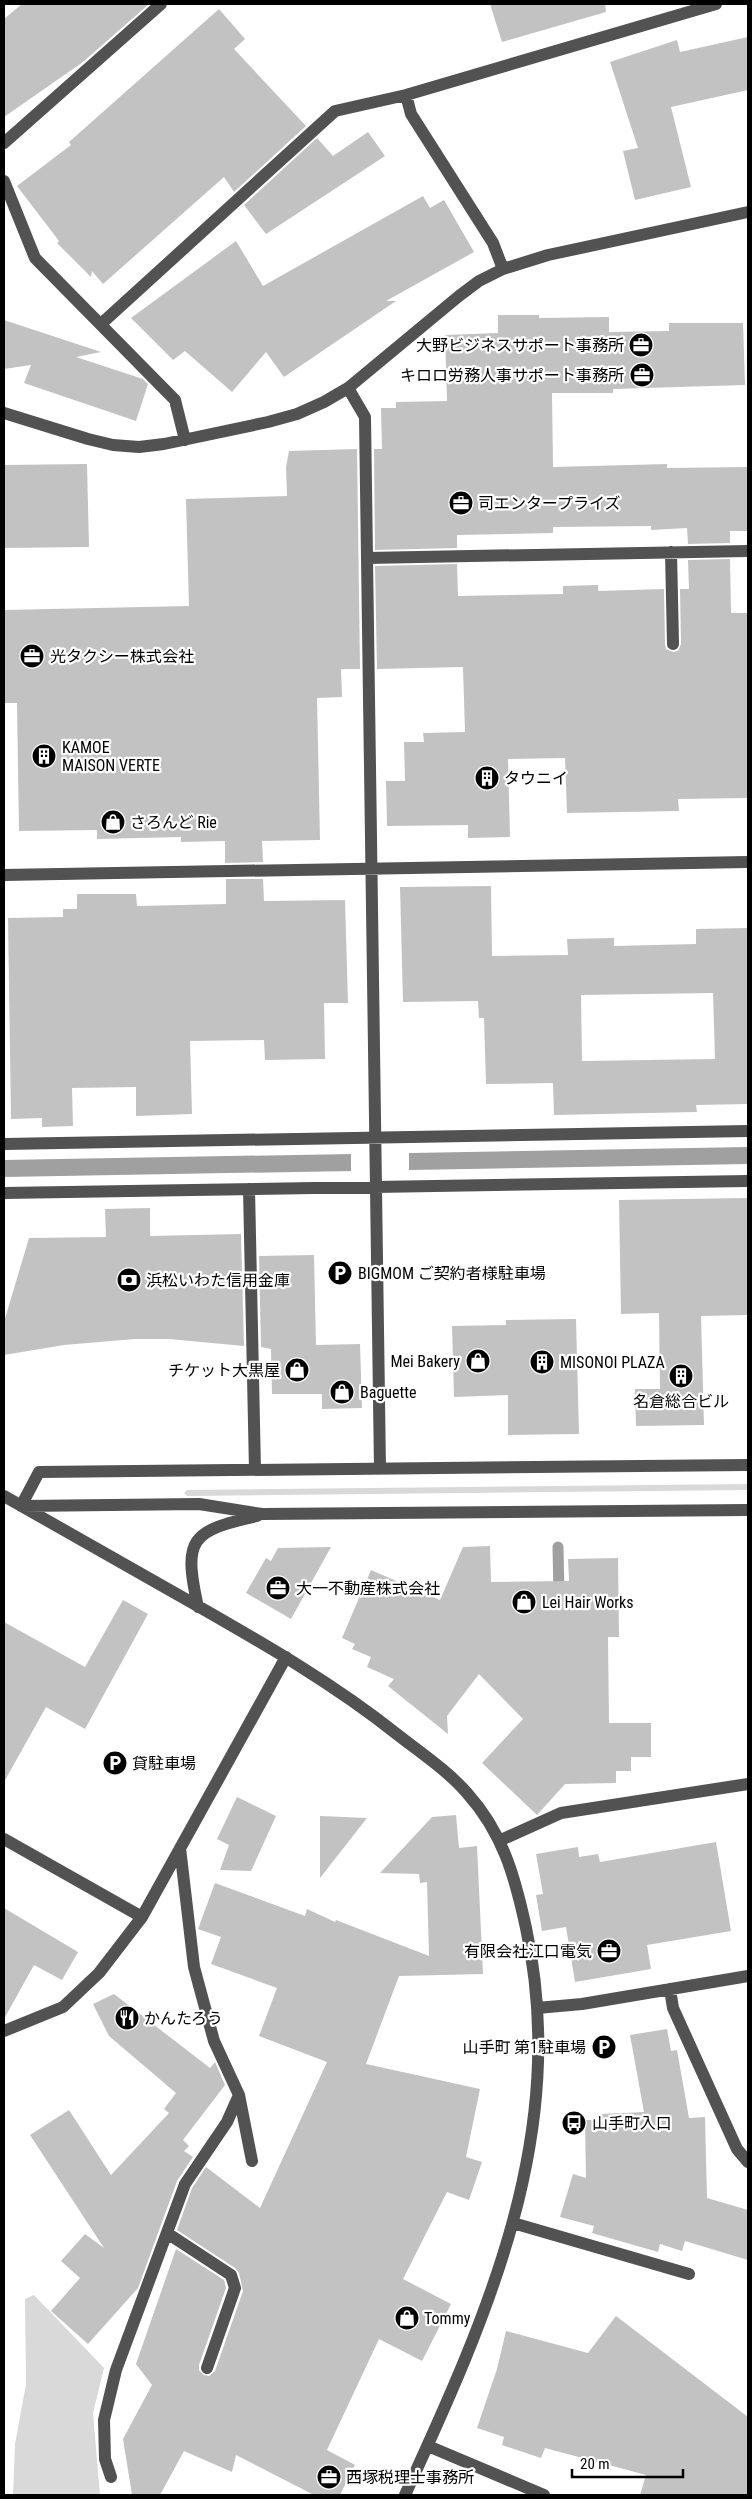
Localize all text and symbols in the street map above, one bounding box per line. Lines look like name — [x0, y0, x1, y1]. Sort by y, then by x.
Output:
office icon: 大野ビジネスサポート事務所 — [628, 332, 654, 358]
place label: 大野ビジネスサポート事務所 — [416, 336, 624, 355]
office icon: キロロ労務人事サポート事務所 — [629, 362, 655, 388]
place label: キロロ労務人事サポート事務所 — [400, 366, 624, 385]
office icon: 司エンタープライズ — [448, 490, 474, 516]
place label: 司エンタープライズ — [478, 494, 621, 513]
office icon: 光タクシー株式会社 — [19, 643, 45, 669]
place label: 光タクシー株式会社 — [50, 647, 194, 666]
place label: KAMOE MAISON VERTE — [62, 738, 160, 775]
building icon: KAMOE MAISON VERTE — [31, 743, 57, 769]
building icon: タウニイ — [474, 765, 500, 791]
place label: タウニイ — [504, 769, 568, 788]
shop icon: さろんど Rie — [100, 809, 126, 835]
place label: さろんど Rie — [130, 813, 217, 832]
parking icon: BIGMOM ご契約者様駐車場 — [327, 1260, 353, 1286]
place label: BIGMOM ご契約者様駐車場 — [358, 1264, 546, 1283]
bank icon: 浜松いわた信用金庫 — [116, 1267, 142, 1293]
place label: 浜松いわた信用金庫 — [146, 1271, 290, 1290]
shop icon: Mei Bakery — [465, 1348, 491, 1374]
building icon: MISONOI PLAZA — [529, 1349, 555, 1375]
place label: Mei Bakery — [390, 1352, 460, 1371]
place label: MISONOI PLAZA — [560, 1353, 665, 1372]
shop icon: チケット大黒屋 — [284, 1357, 310, 1383]
place label: チケット大黒屋 — [168, 1361, 280, 1380]
building icon: 名倉総合ビル — [668, 1363, 694, 1389]
shop icon: Baguette — [329, 1379, 355, 1405]
place label: Baguette — [360, 1383, 417, 1402]
place label: 名倉総合ビル — [633, 1392, 729, 1411]
office icon: 大一不動産株式会社 — [265, 1575, 291, 1601]
place label: 大一不動産株式会社 — [296, 1579, 440, 1598]
shop icon: Lei Hair Works — [511, 1589, 537, 1615]
place label: Lei Hair Works — [542, 1593, 634, 1612]
parking icon: 貸駐車場 — [102, 1750, 128, 1776]
place label: 貸駐車場 — [132, 1754, 196, 1773]
office icon: 有限会社江口電気 — [596, 1938, 622, 1964]
place label: 有限会社江口電気 — [464, 1942, 592, 1961]
restaurant icon: かんたろう — [114, 2005, 140, 2031]
place label: かんたろう — [144, 2009, 223, 2028]
parking icon: 山手町 第1駐車場 — [591, 2034, 617, 2060]
place label: 山手町 第1駐車場 — [462, 2038, 586, 2057]
bus stop icon: 山手町入口 — [561, 2110, 587, 2136]
place label: 山手町入口 — [592, 2114, 672, 2133]
shop icon: Tommy — [394, 2305, 420, 2331]
place label: Tommy — [424, 2309, 471, 2328]
scale bar — [572, 2446, 683, 2478]
text: 20 m — [580, 2455, 610, 2473]
office icon: 西塚税理士事務所 — [316, 2464, 342, 2490]
place label: 西塚税理士事務所 — [346, 2468, 474, 2487]

